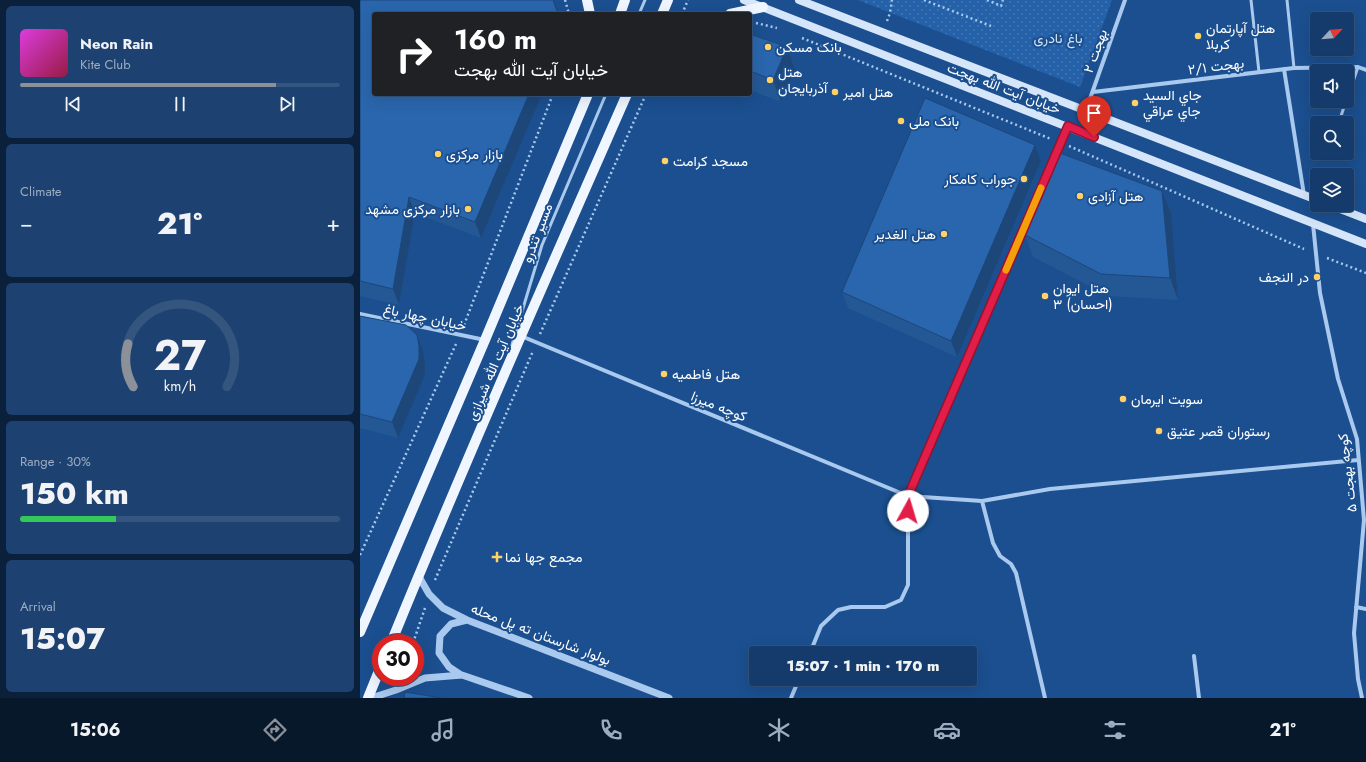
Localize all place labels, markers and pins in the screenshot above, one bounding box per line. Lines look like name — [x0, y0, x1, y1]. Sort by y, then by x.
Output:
place label: هتل آپارتمان کربلا — [1206, 18, 1276, 54]
marker: هتل آپارتمان کربلا — [1193, 31, 1203, 41]
place label: بانک مسکن — [776, 37, 842, 57]
marker: بانک مسکن — [763, 42, 773, 52]
place label: هتل آذربایجان — [778, 62, 829, 98]
marker: هتل آذربایجان — [765, 75, 775, 85]
place label: هتل امیر — [842, 82, 894, 102]
place label: جاي السيد جاي عراقي — [1143, 85, 1202, 123]
marker: هتل امیر — [830, 87, 840, 97]
pin — [1077, 96, 1111, 137]
marker: جاي السيد جاي عراقي — [1130, 98, 1140, 108]
place label: بانک ملی — [909, 111, 959, 131]
marker: بانک ملی — [896, 116, 906, 126]
place label: بازار مرکزی — [446, 144, 503, 164]
marker: بازار مرکزی — [433, 149, 443, 159]
place label: مسجد کرامت — [673, 151, 748, 171]
marker: مسجد کرامت — [660, 156, 670, 166]
place label: جوراب کامکار — [943, 169, 1016, 189]
marker: جوراب کامکار — [1019, 174, 1029, 184]
place label: هتل آزادی — [1088, 186, 1144, 206]
marker: هتل آزادی — [1075, 191, 1085, 201]
place label: بازار مرکزی مشهد — [365, 199, 460, 219]
marker: بازار مرکزی مشهد — [463, 204, 473, 214]
place label: هتل الغدیر — [873, 224, 936, 244]
marker: هتل الغدیر — [939, 229, 949, 239]
place label: در النجف — [1259, 267, 1309, 287]
marker: در النجف — [1312, 272, 1322, 282]
place label: هتل ایوان ۳ (احسان) — [1053, 278, 1113, 314]
marker: هتل ایوان ۳ (احسان) — [1040, 291, 1050, 301]
place label: هتل فاطمیه — [672, 364, 740, 384]
marker: هتل فاطمیه — [659, 369, 669, 379]
place label: سویت ایرمان — [1131, 389, 1203, 409]
marker: سویت ایرمان — [1118, 394, 1128, 404]
place label: رستوران قصر عتیق — [1167, 421, 1270, 441]
marker: رستوران قصر عتیق — [1154, 426, 1164, 436]
place label: مجمع جها نما — [505, 547, 583, 568]
marker: مجمع جها نما — [492, 552, 502, 562]

